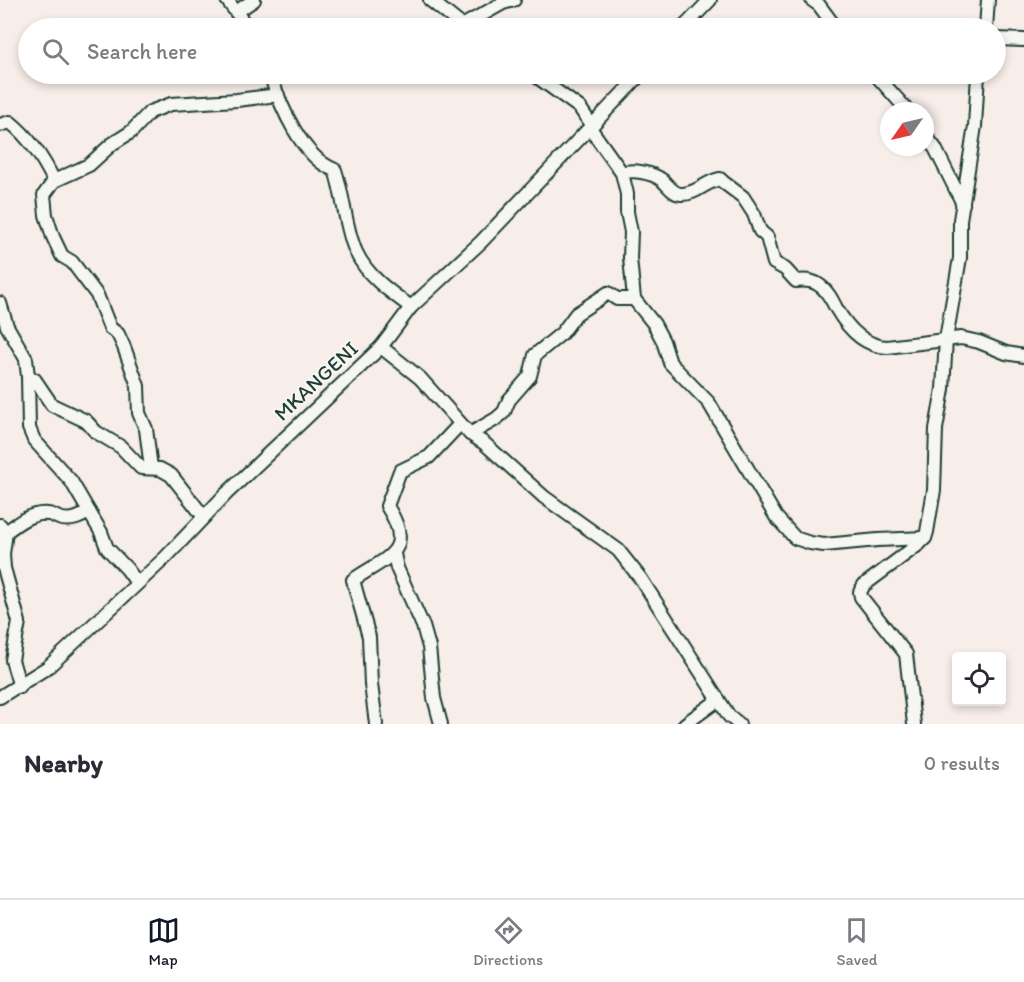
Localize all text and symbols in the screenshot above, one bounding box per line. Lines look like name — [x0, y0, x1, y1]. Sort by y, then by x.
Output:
search box — [18, 18, 1006, 84]
icon: search — [39, 35, 72, 68]
text: Search here — [87, 38, 197, 65]
north arrow — [880, 102, 934, 156]
street label: MKANGENI — [269, 336, 363, 426]
map controls — [952, 652, 1006, 706]
button: locate — [952, 652, 1006, 706]
text: Nearby — [24, 747, 103, 779]
text: 0 results — [924, 751, 1000, 775]
tab: Map — [147, 914, 180, 969]
tab: Directions — [473, 914, 543, 969]
tab: Saved — [837, 914, 877, 969]

